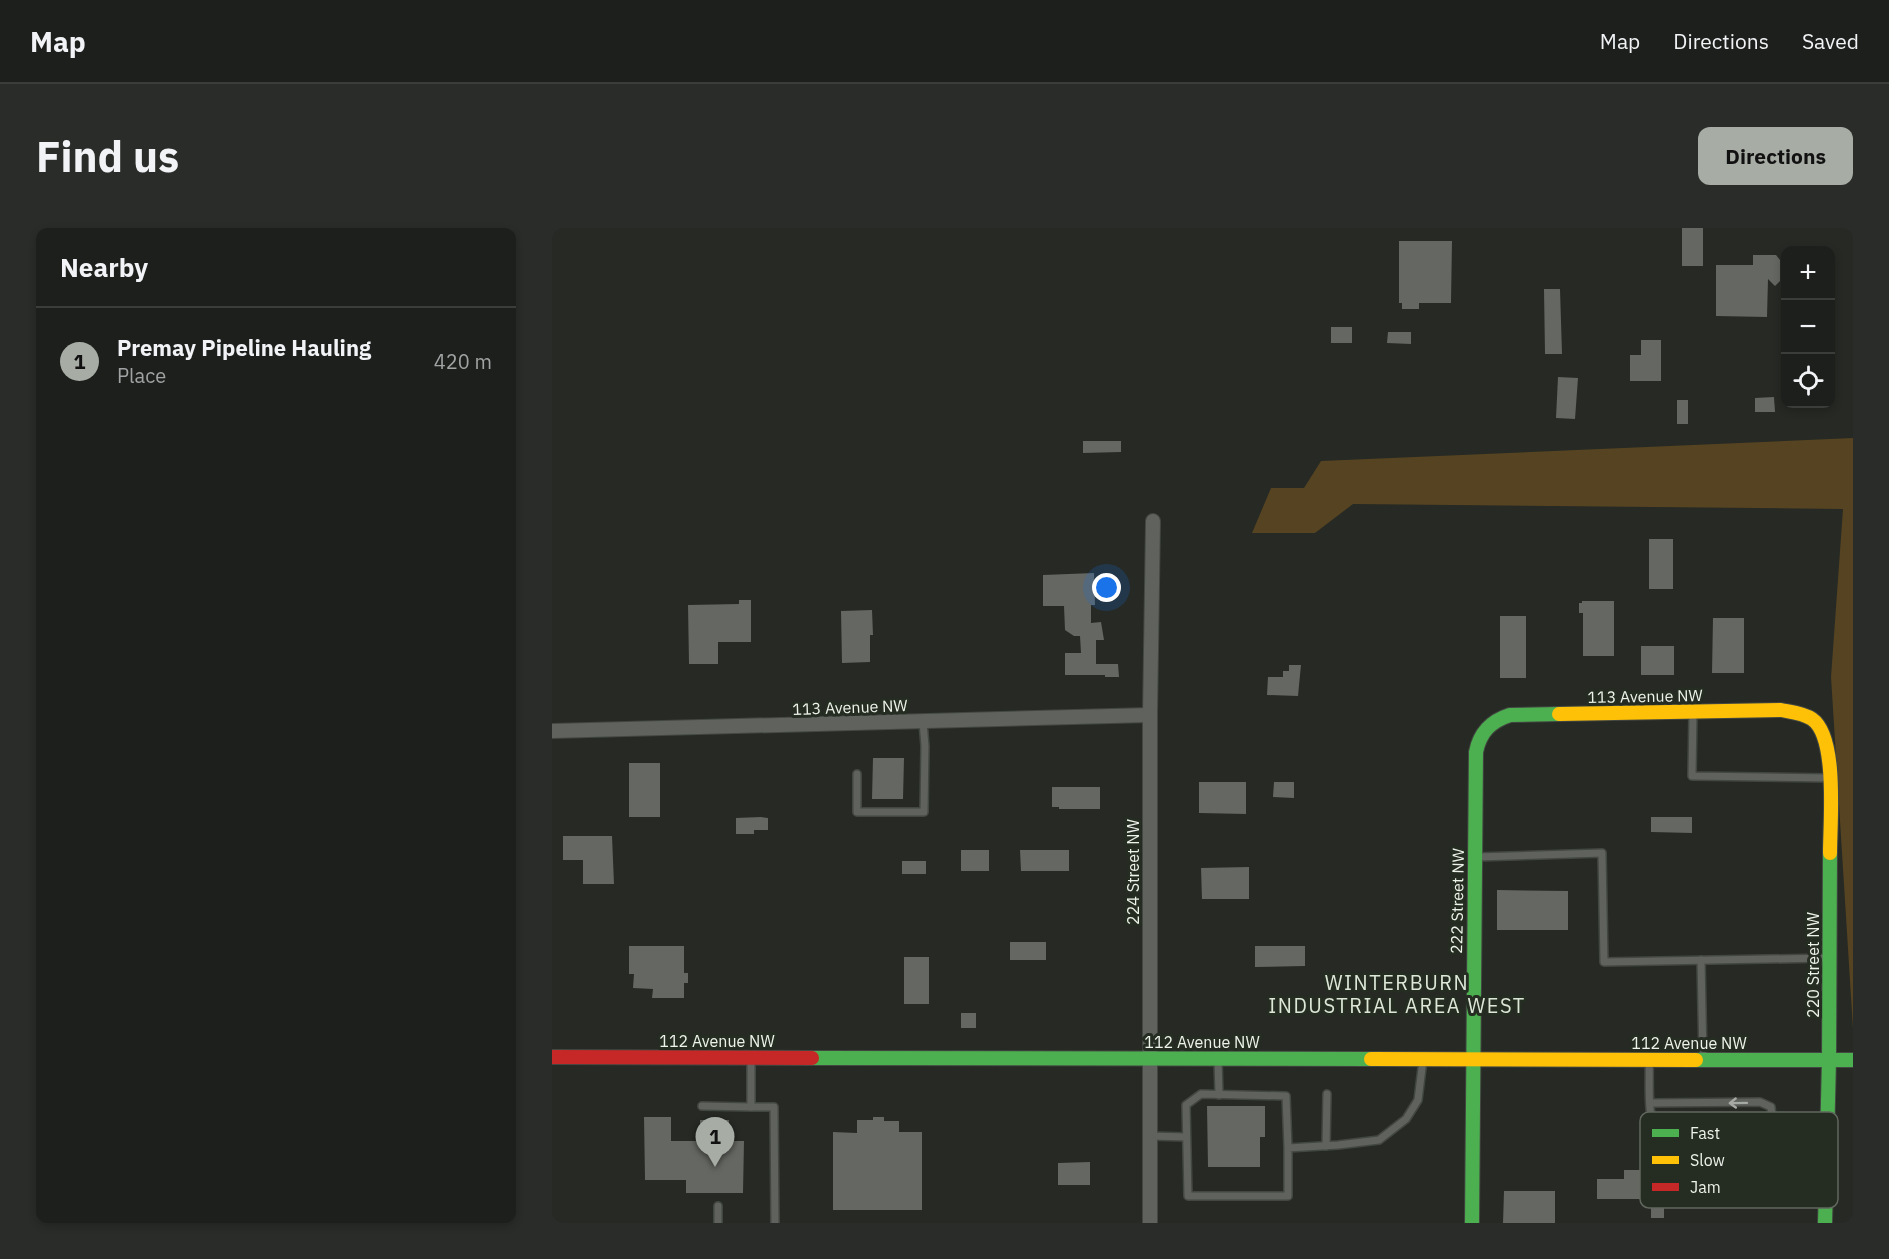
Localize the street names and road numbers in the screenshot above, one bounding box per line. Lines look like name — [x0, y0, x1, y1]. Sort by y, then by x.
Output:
street label: 113 Avenue NW — [1587, 685, 1703, 707]
street label: 113 Avenue NW — [792, 695, 908, 719]
street label: 224 Street NW — [1123, 819, 1143, 925]
street label: 222 Street NW — [1446, 848, 1468, 954]
street label: 220 Street NW — [1803, 912, 1823, 1018]
street label: 112 Avenue NW — [659, 1031, 775, 1051]
street label: 112 Avenue NW — [1144, 1032, 1260, 1052]
street label: 112 Avenue NW — [1631, 1033, 1747, 1053]

